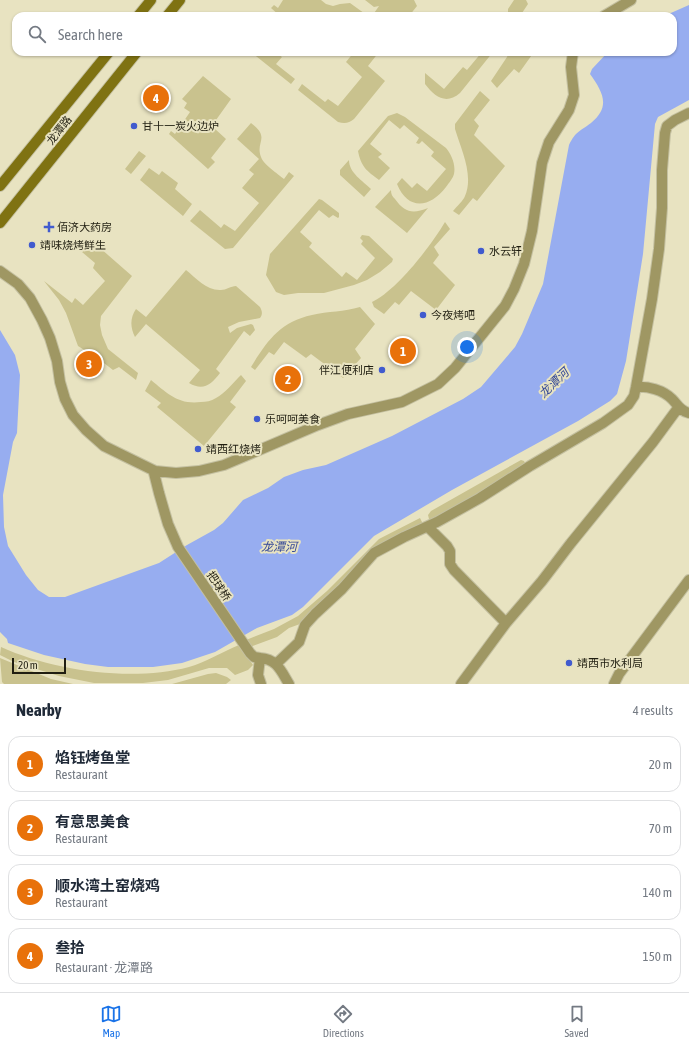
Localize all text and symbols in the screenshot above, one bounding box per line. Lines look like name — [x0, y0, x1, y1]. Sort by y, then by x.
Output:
search box — [12, 12, 677, 56]
icon: search — [26, 23, 48, 45]
text: Search here — [58, 26, 123, 43]
pin: 4 — [143, 83, 169, 113]
street label: 龙潭路 — [44, 113, 74, 147]
place label: 甘十一炭火边炉 — [142, 120, 219, 132]
marker: 甘十一炭火边炉 — [129, 121, 139, 131]
place label: 佰济大药房 — [57, 221, 112, 233]
marker: 佰济大药房 — [44, 222, 54, 232]
place label: 靖味烧烤鲜生 — [40, 239, 106, 251]
marker: 靖味烧烤鲜生 — [27, 240, 37, 250]
place label: 水云轩 — [489, 245, 522, 257]
marker: 水云轩 — [476, 246, 486, 256]
place label: 今夜烤吧 — [431, 309, 475, 321]
marker: 今夜烤吧 — [418, 310, 428, 320]
pin: 1 — [390, 336, 416, 366]
your location — [457, 337, 477, 357]
pin: 3 — [76, 349, 102, 379]
pin: 2 — [275, 364, 301, 394]
place label: 伴江便利店 — [319, 364, 374, 376]
water label: 龙潭河 — [536, 364, 573, 401]
marker: 伴江便利店 — [377, 365, 387, 375]
place label: 乐呵呵美食 — [265, 413, 320, 425]
marker: 乐呵呵美食 — [252, 414, 262, 424]
place label: 靖西红烧烤 — [206, 443, 261, 455]
marker: 靖西红烧烤 — [193, 444, 203, 454]
water label: 龙潭河 — [261, 540, 299, 554]
street label: 把球桥 — [205, 569, 233, 603]
scale bar — [12, 656, 66, 675]
place label: 靖西市水利局 — [577, 657, 643, 669]
marker: 靖西市水利局 — [564, 658, 574, 668]
text: 20 m — [18, 659, 38, 671]
text: Nearby — [16, 700, 62, 720]
text: 4 results — [633, 703, 673, 718]
text: 焰钰烤鱼堂 — [55, 749, 130, 766]
text: 1 — [27, 757, 33, 772]
text: 20 m — [649, 757, 672, 772]
text: Restaurant — [55, 767, 108, 782]
text: 有意思美食 — [55, 813, 130, 830]
text: 2 — [27, 821, 33, 836]
text: 70 m — [649, 821, 672, 836]
text: Restaurant — [55, 831, 108, 846]
text: 顺水湾土窑烧鸡 — [55, 877, 160, 894]
text: 3 — [27, 885, 33, 900]
text: 140 m — [643, 885, 672, 900]
text: Restaurant — [55, 895, 108, 910]
text: 叁拾 — [55, 939, 85, 956]
text: 4 — [27, 949, 33, 964]
text: 150 m — [643, 949, 672, 964]
text: Restaurant · 龙潭路 — [55, 960, 153, 975]
tab: Map — [100, 1003, 122, 1039]
tab: Directions — [323, 1003, 364, 1039]
tab: Saved — [564, 1003, 589, 1039]

